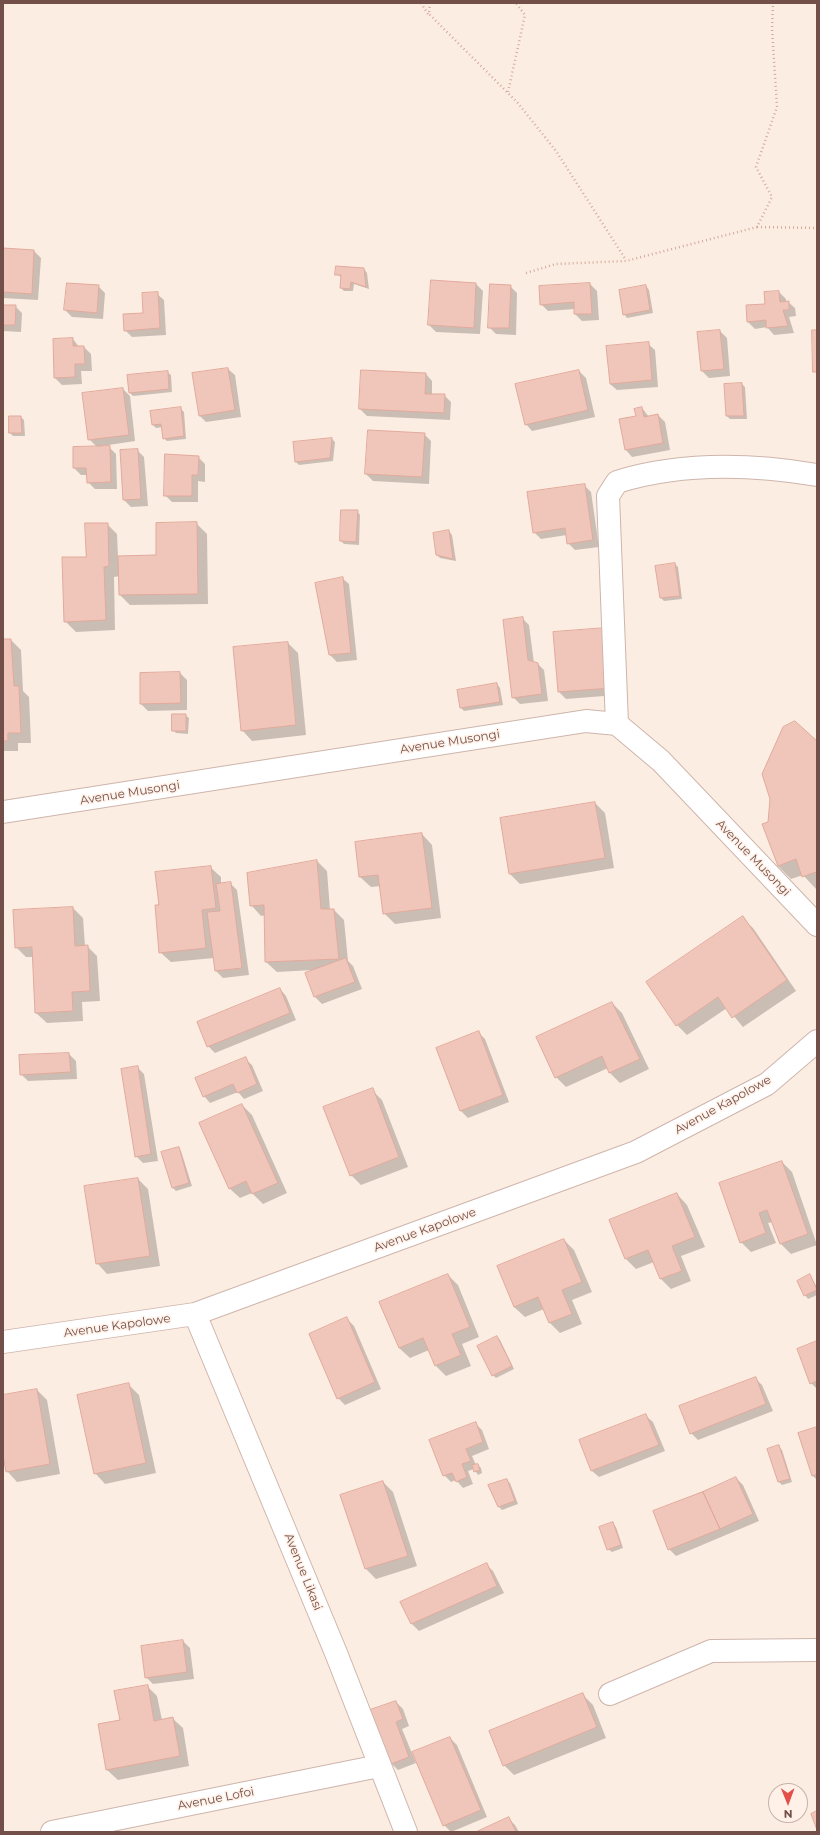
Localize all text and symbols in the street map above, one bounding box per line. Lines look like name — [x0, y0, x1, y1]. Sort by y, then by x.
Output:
street label: Avenue Musongi — [399, 727, 501, 757]
street label: Avenue Musongi — [79, 778, 181, 808]
street label: Avenue Musongi — [713, 817, 793, 899]
street label: Avenue Kapolowe — [672, 1073, 774, 1137]
street label: Avenue Kapolowe — [372, 1205, 478, 1255]
street label: Avenue Kapolowe — [63, 1311, 171, 1341]
street label: Avenue Likasi — [281, 1531, 325, 1613]
north arrow — [768, 1783, 808, 1823]
street label: Avenue Lofoi — [177, 1785, 255, 1813]
text: N — [784, 1807, 793, 1821]

